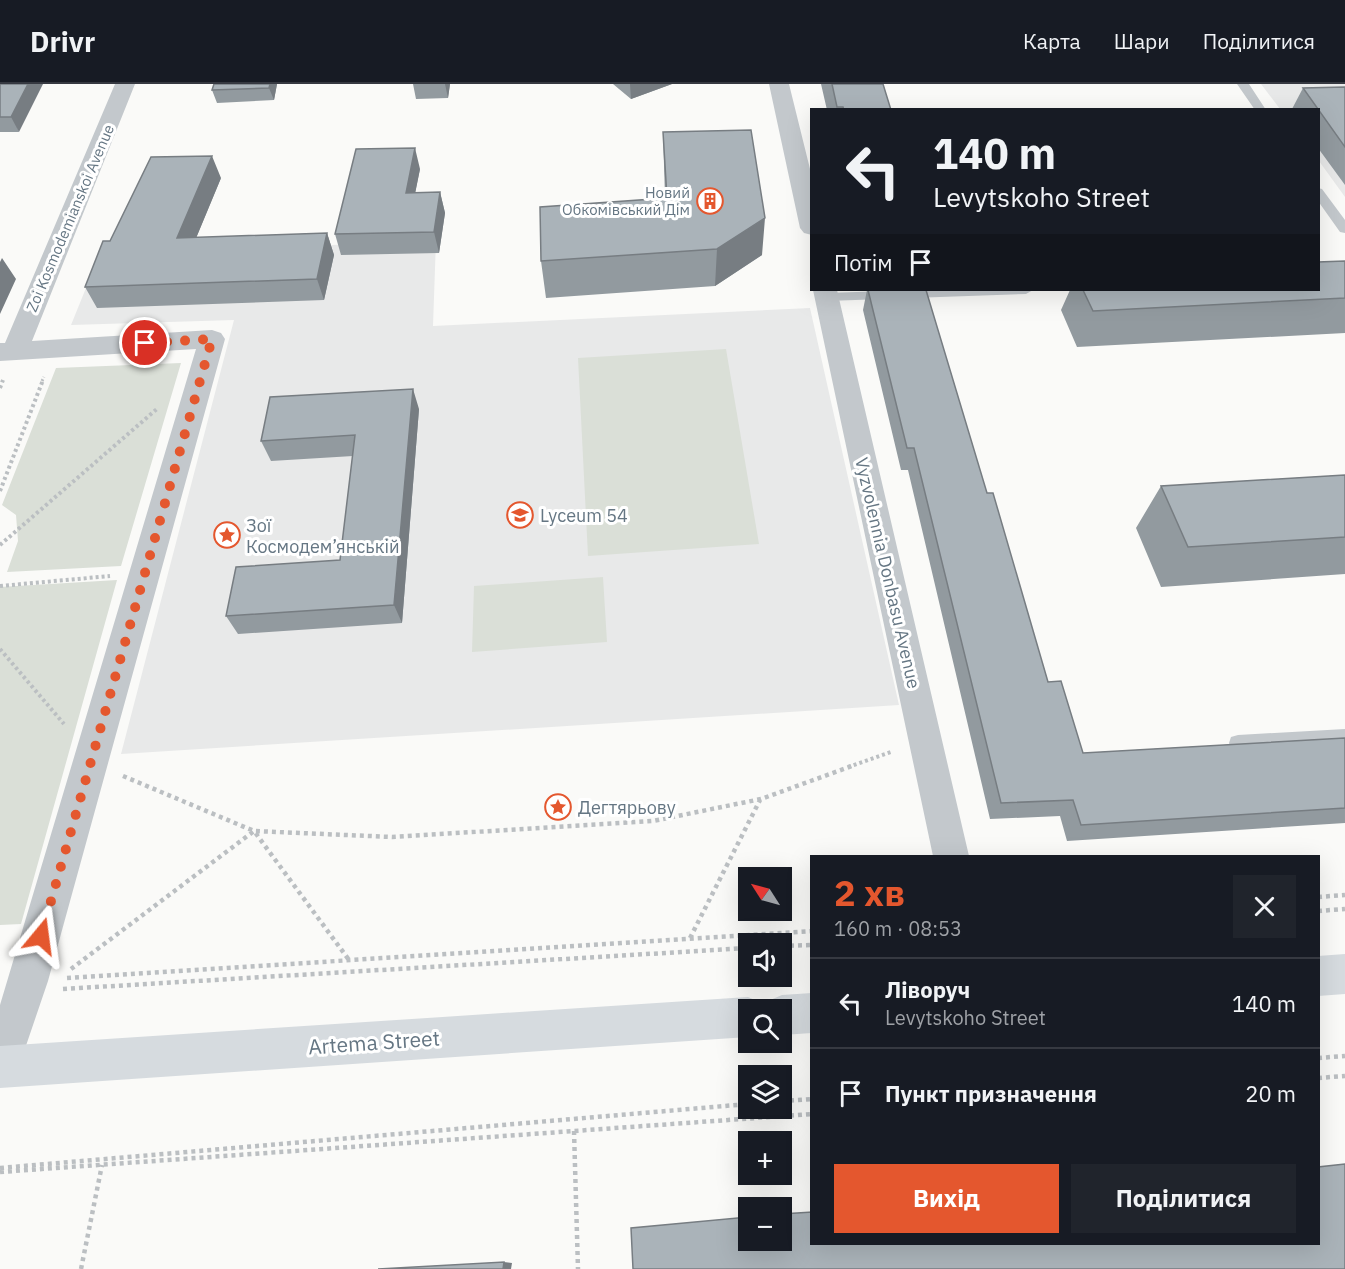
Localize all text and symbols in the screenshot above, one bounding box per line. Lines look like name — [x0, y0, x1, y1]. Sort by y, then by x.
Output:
text: Drivr — [30, 23, 95, 60]
text: Карта — [1023, 27, 1081, 55]
text: Шари — [1114, 27, 1170, 55]
text: Поділитися — [1203, 27, 1315, 55]
street label: Zoi Kosmodemianskoi Avenue — [22, 121, 118, 315]
text: 140 m — [933, 126, 1056, 181]
icon: left — [834, 132, 912, 210]
text: Levytskoho Street — [933, 179, 1150, 214]
place label: Новий Обкомівський Дім — [562, 183, 690, 219]
building icon: Новий Обкомівський Дім — [695, 186, 725, 216]
icon: arrive — [904, 246, 937, 279]
text: Потім — [834, 248, 892, 277]
pin — [119, 317, 170, 368]
icon: arrive — [128, 326, 161, 359]
street label: Vyzvolennia Donbasu Avenue — [850, 455, 926, 691]
school or university icon: Lyceum 54 — [505, 500, 535, 530]
place label: Lyceum 54 — [540, 504, 628, 527]
place label: Зої Космодем’янській — [246, 514, 400, 558]
place icon: Зої Космодем’янській — [212, 520, 242, 550]
place icon: Дегтярьову — [543, 792, 573, 822]
place label: Дегтярьову — [578, 796, 676, 819]
north arrow — [738, 867, 792, 921]
map controls — [738, 867, 792, 1251]
text: 2 хв — [834, 869, 905, 916]
button: close — [1233, 875, 1296, 938]
position arrow — [9, 904, 73, 968]
text: 160 m · 08:53 — [834, 915, 962, 942]
button: sound — [738, 933, 792, 987]
text: Ліворуч — [885, 975, 970, 1004]
icon: left — [834, 987, 867, 1020]
text: 140 m — [1232, 989, 1296, 1018]
button: search — [738, 999, 792, 1053]
text: Levytskoho Street — [885, 1004, 1046, 1031]
street label: Artema Street — [307, 1023, 441, 1061]
button: layers — [738, 1065, 792, 1119]
icon: arrive — [834, 1077, 867, 1110]
text: Пункт призначення — [885, 1079, 1097, 1108]
text: 20 m — [1245, 1079, 1296, 1108]
button: + — [738, 1131, 792, 1185]
button: Вихід — [834, 1164, 1059, 1233]
button: Поділитися — [1071, 1164, 1296, 1233]
button: − — [738, 1197, 792, 1251]

